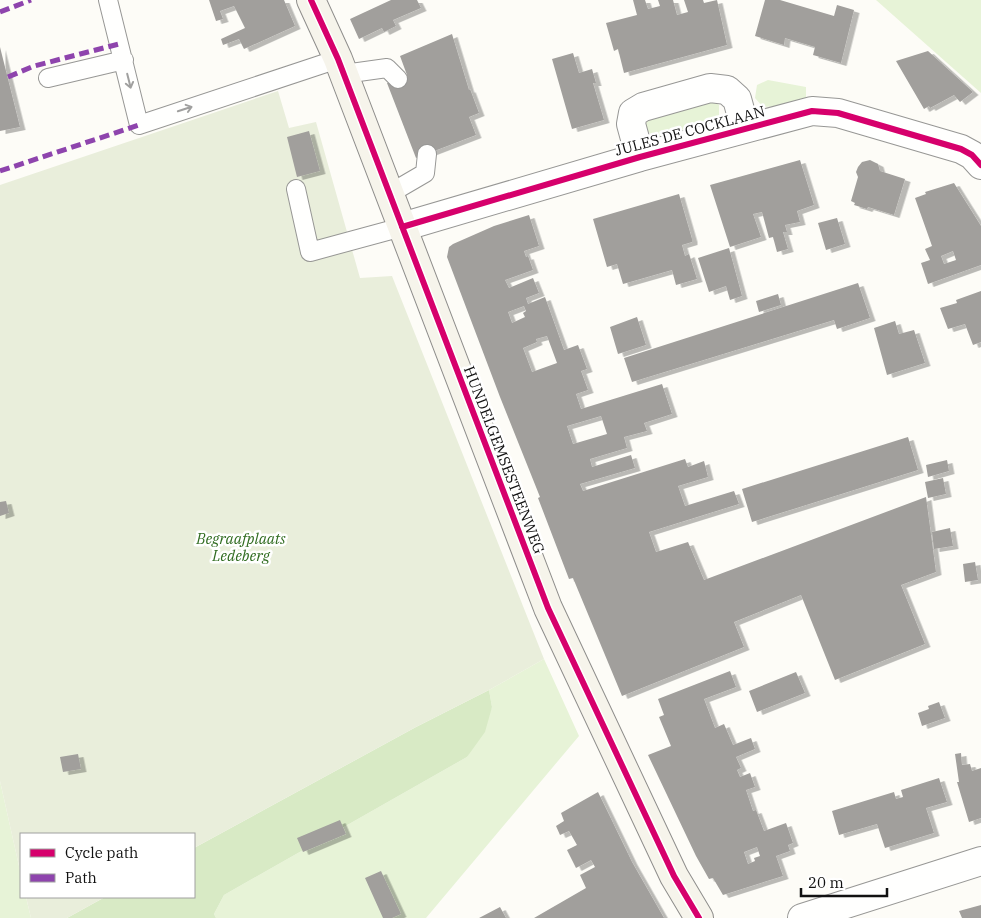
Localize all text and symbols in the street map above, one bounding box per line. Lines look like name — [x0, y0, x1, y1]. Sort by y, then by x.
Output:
one-way arrow — [125, 73, 134, 89]
street label: JULES DE COCKLAAN — [613, 101, 767, 160]
one-way arrow — [177, 104, 193, 114]
street label: HUNDELGEMSESTEENWEG — [460, 363, 549, 557]
park label: Begraafplaats Ledeberg — [195, 529, 286, 565]
legend — [20, 833, 195, 898]
text: Cycle path — [65, 843, 138, 862]
scale bar — [801, 866, 887, 898]
text: Path — [65, 868, 97, 887]
text: 20 m — [808, 873, 844, 892]

